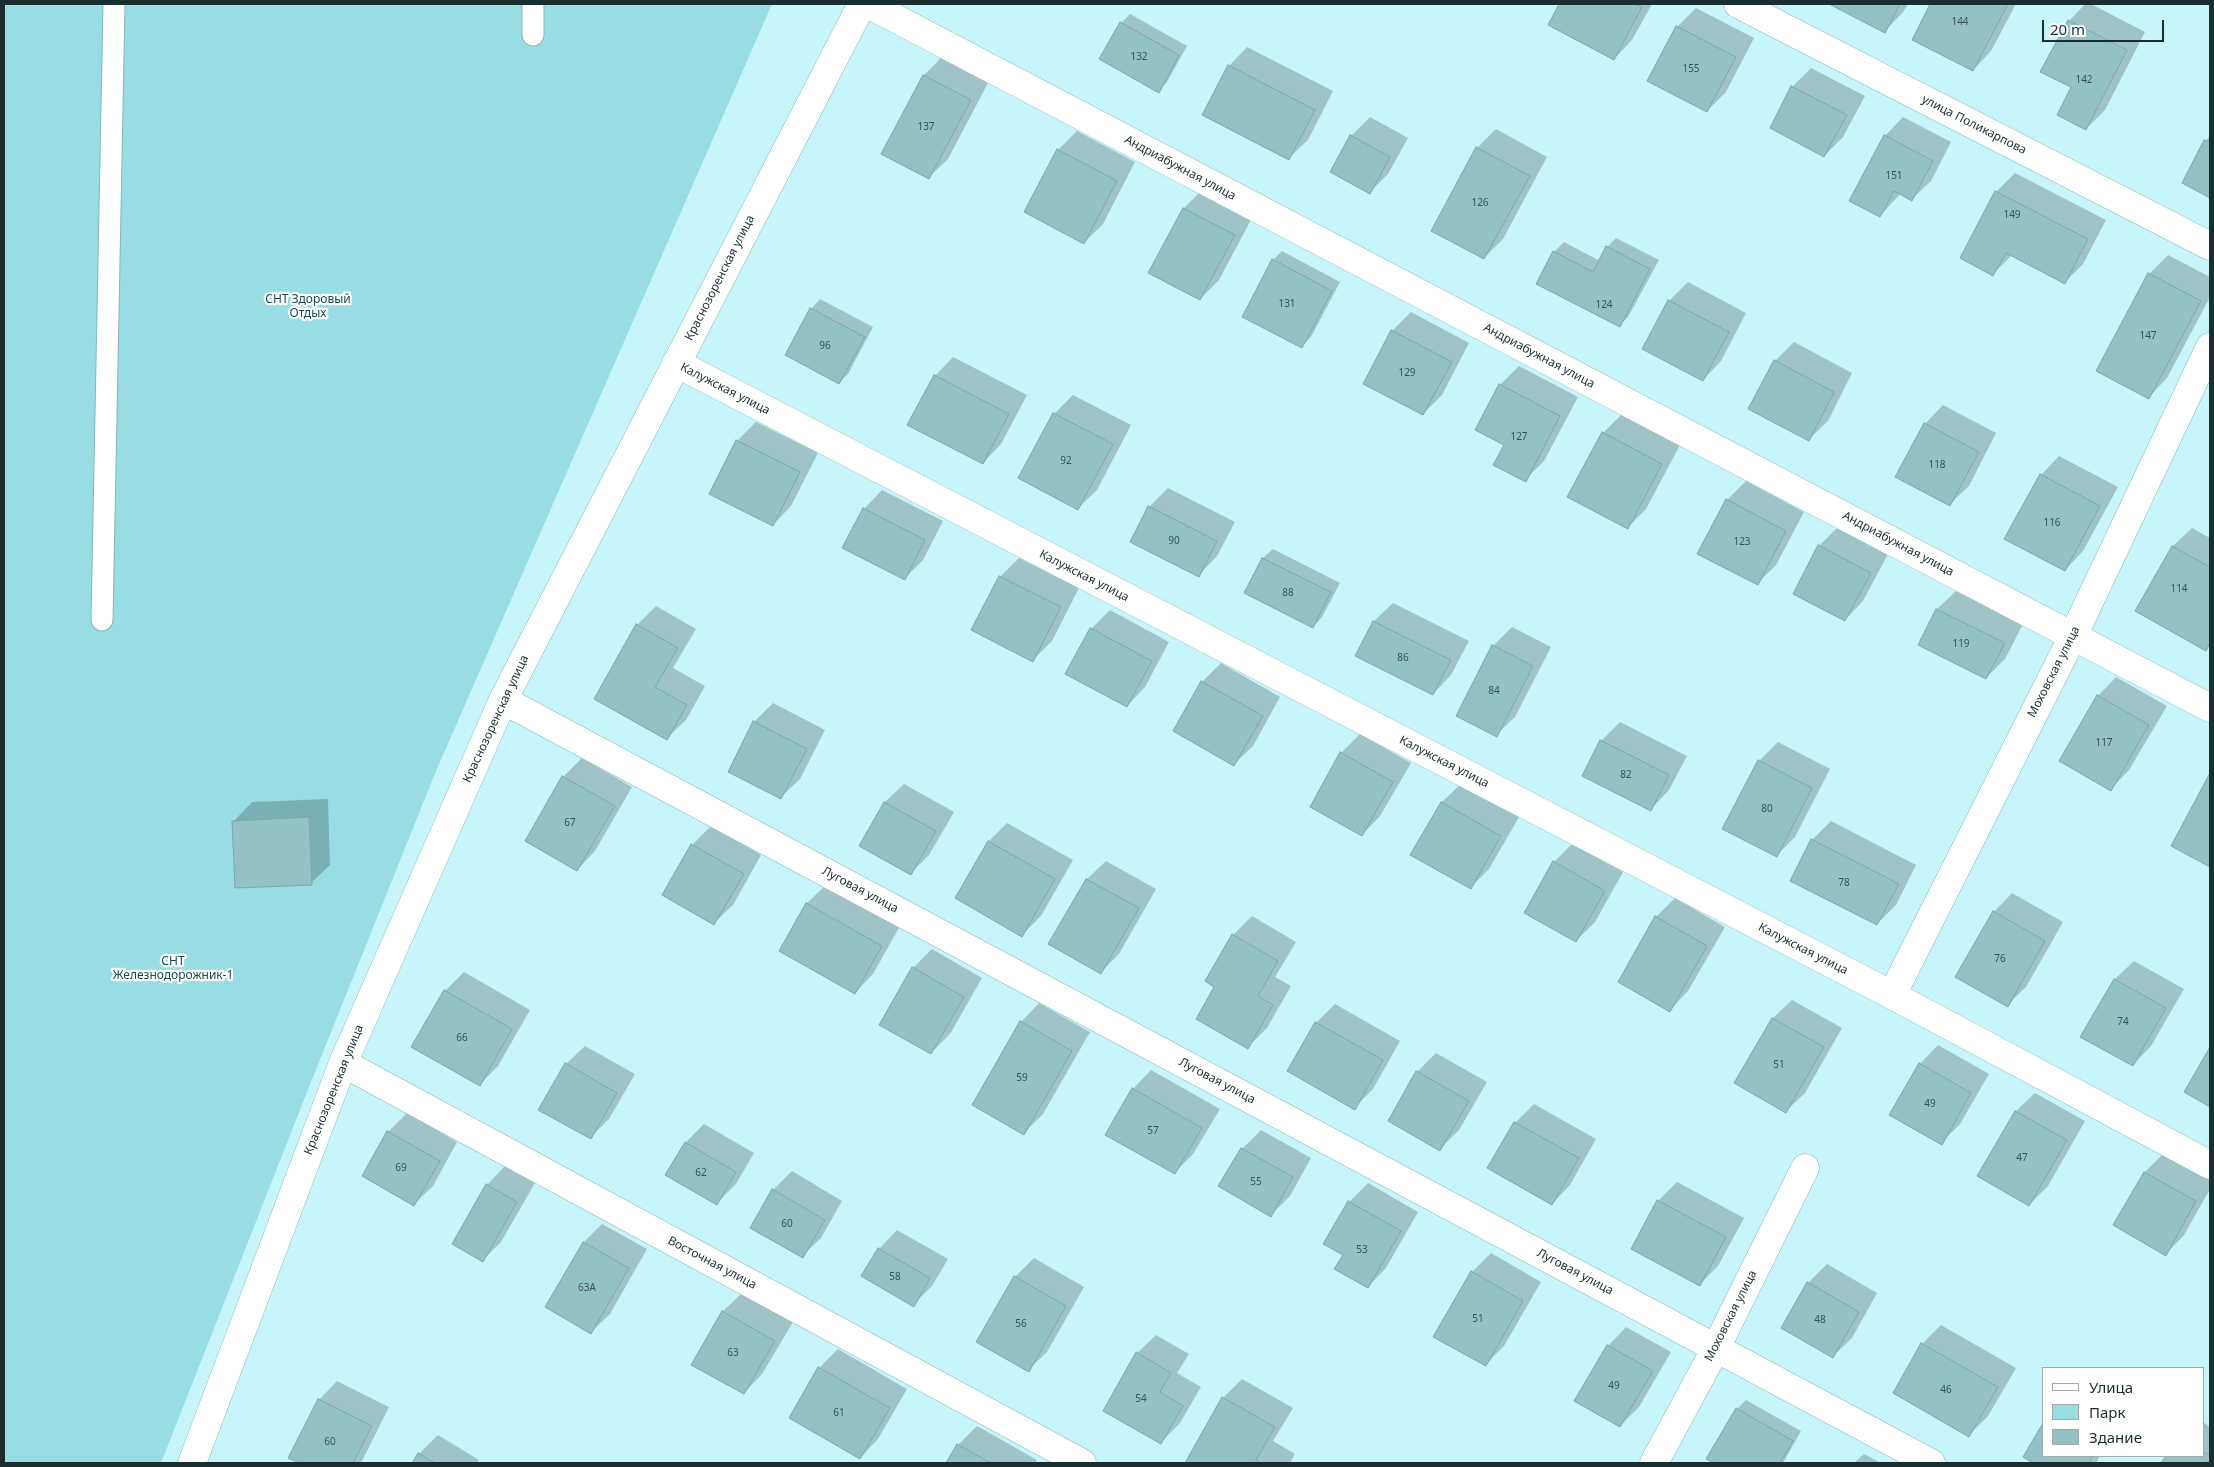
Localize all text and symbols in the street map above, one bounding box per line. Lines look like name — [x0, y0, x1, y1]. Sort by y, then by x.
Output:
scale bar — [2044, 10, 2166, 42]
house number: 144 — [1951, 16, 1969, 28]
text: 20 m — [2050, 19, 2085, 39]
house number: 132 — [1130, 51, 1148, 63]
house number: 155 — [1682, 63, 1700, 75]
house number: 142 — [2075, 74, 2093, 86]
street label: улица Поликарпова — [1919, 92, 2029, 158]
house number: 137 — [917, 121, 935, 133]
street label: Андриабужная улица — [1122, 133, 1238, 203]
house number: 151 — [1885, 170, 1903, 182]
house number: 126 — [1471, 197, 1489, 209]
house number: 149 — [2003, 209, 2021, 221]
street label: Краснозоренская улица — [682, 213, 758, 343]
park label: СНТ Здоровый Отдых — [265, 293, 351, 321]
house number: 131 — [1278, 298, 1296, 310]
house number: 124 — [1595, 299, 1613, 311]
street label: Андриабужная улица — [1481, 321, 1597, 391]
house number: 147 — [2139, 330, 2157, 342]
house number: 96 — [819, 340, 831, 352]
street label: Калужская улица — [678, 360, 772, 418]
house number: 129 — [1398, 367, 1416, 379]
house number: 127 — [1510, 431, 1528, 443]
house number: 92 — [1060, 455, 1072, 467]
house number: 118 — [1928, 459, 1946, 471]
street label: Андриабужная улица — [1840, 509, 1956, 579]
house number: 116 — [2043, 517, 2061, 529]
house number: 90 — [1168, 535, 1180, 547]
house number: 123 — [1733, 536, 1751, 548]
street label: Калужская улица — [1037, 547, 1131, 605]
house number: 114 — [2170, 583, 2188, 595]
house number: 88 — [1282, 587, 1294, 599]
street label: Моховская улица — [2025, 624, 2083, 720]
house number: 119 — [1952, 638, 1970, 650]
house number: 86 — [1397, 652, 1409, 664]
street label: Краснозоренская улица — [460, 653, 532, 785]
house number: 84 — [1488, 685, 1500, 697]
street label: Калужская улица — [1397, 733, 1491, 791]
house number: 117 — [2095, 737, 2113, 749]
house number: 82 — [1620, 769, 1632, 781]
house number: 80 — [1761, 803, 1773, 815]
house number: 67 — [564, 817, 576, 829]
street label: Луговая улица — [819, 864, 901, 916]
house number: 78 — [1838, 877, 1850, 889]
street label: Калужская улица — [1756, 920, 1850, 978]
house number: 76 — [1994, 953, 2006, 965]
park label: СНТ Железнодорожник-1 — [113, 955, 233, 983]
house number: 74 — [2117, 1016, 2129, 1028]
street label: Краснозоренская улица — [301, 1023, 367, 1157]
house number: 66 — [456, 1032, 468, 1044]
street label: Луговая улица — [1176, 1055, 1258, 1107]
house number: 51 — [1773, 1059, 1785, 1071]
house number: 59 — [1016, 1072, 1028, 1084]
house number: 49 — [1924, 1098, 1936, 1110]
house number: 57 — [1147, 1125, 1159, 1137]
house number: 47 — [2016, 1152, 2028, 1164]
house number: 69 — [395, 1162, 407, 1174]
house number: 62 — [695, 1167, 707, 1179]
house number: 55 — [1250, 1176, 1262, 1188]
house number: 60 — [781, 1218, 793, 1230]
street label: Восточная улица — [665, 1234, 759, 1292]
house number: 53 — [1356, 1244, 1368, 1256]
street label: Луговая улица — [1534, 1246, 1616, 1298]
street label: Моховская улица — [1702, 1268, 1760, 1364]
house number: 58 — [889, 1271, 901, 1283]
house number: 63А — [578, 1282, 596, 1294]
house number: 51 — [1472, 1313, 1484, 1325]
house number: 48 — [1814, 1314, 1826, 1326]
house number: 56 — [1015, 1318, 1027, 1330]
house number: 63 — [727, 1347, 739, 1359]
legend — [2042, 1367, 2204, 1457]
text: Улица — [2089, 1377, 2133, 1397]
house number: 49 — [1608, 1380, 1620, 1392]
house number: 46 — [1940, 1384, 1952, 1396]
house number: 54 — [1135, 1393, 1147, 1405]
text: Парк — [2089, 1402, 2125, 1422]
house number: 61 — [833, 1407, 845, 1419]
text: Здание — [2089, 1427, 2142, 1447]
house number: 60 — [324, 1436, 336, 1448]

